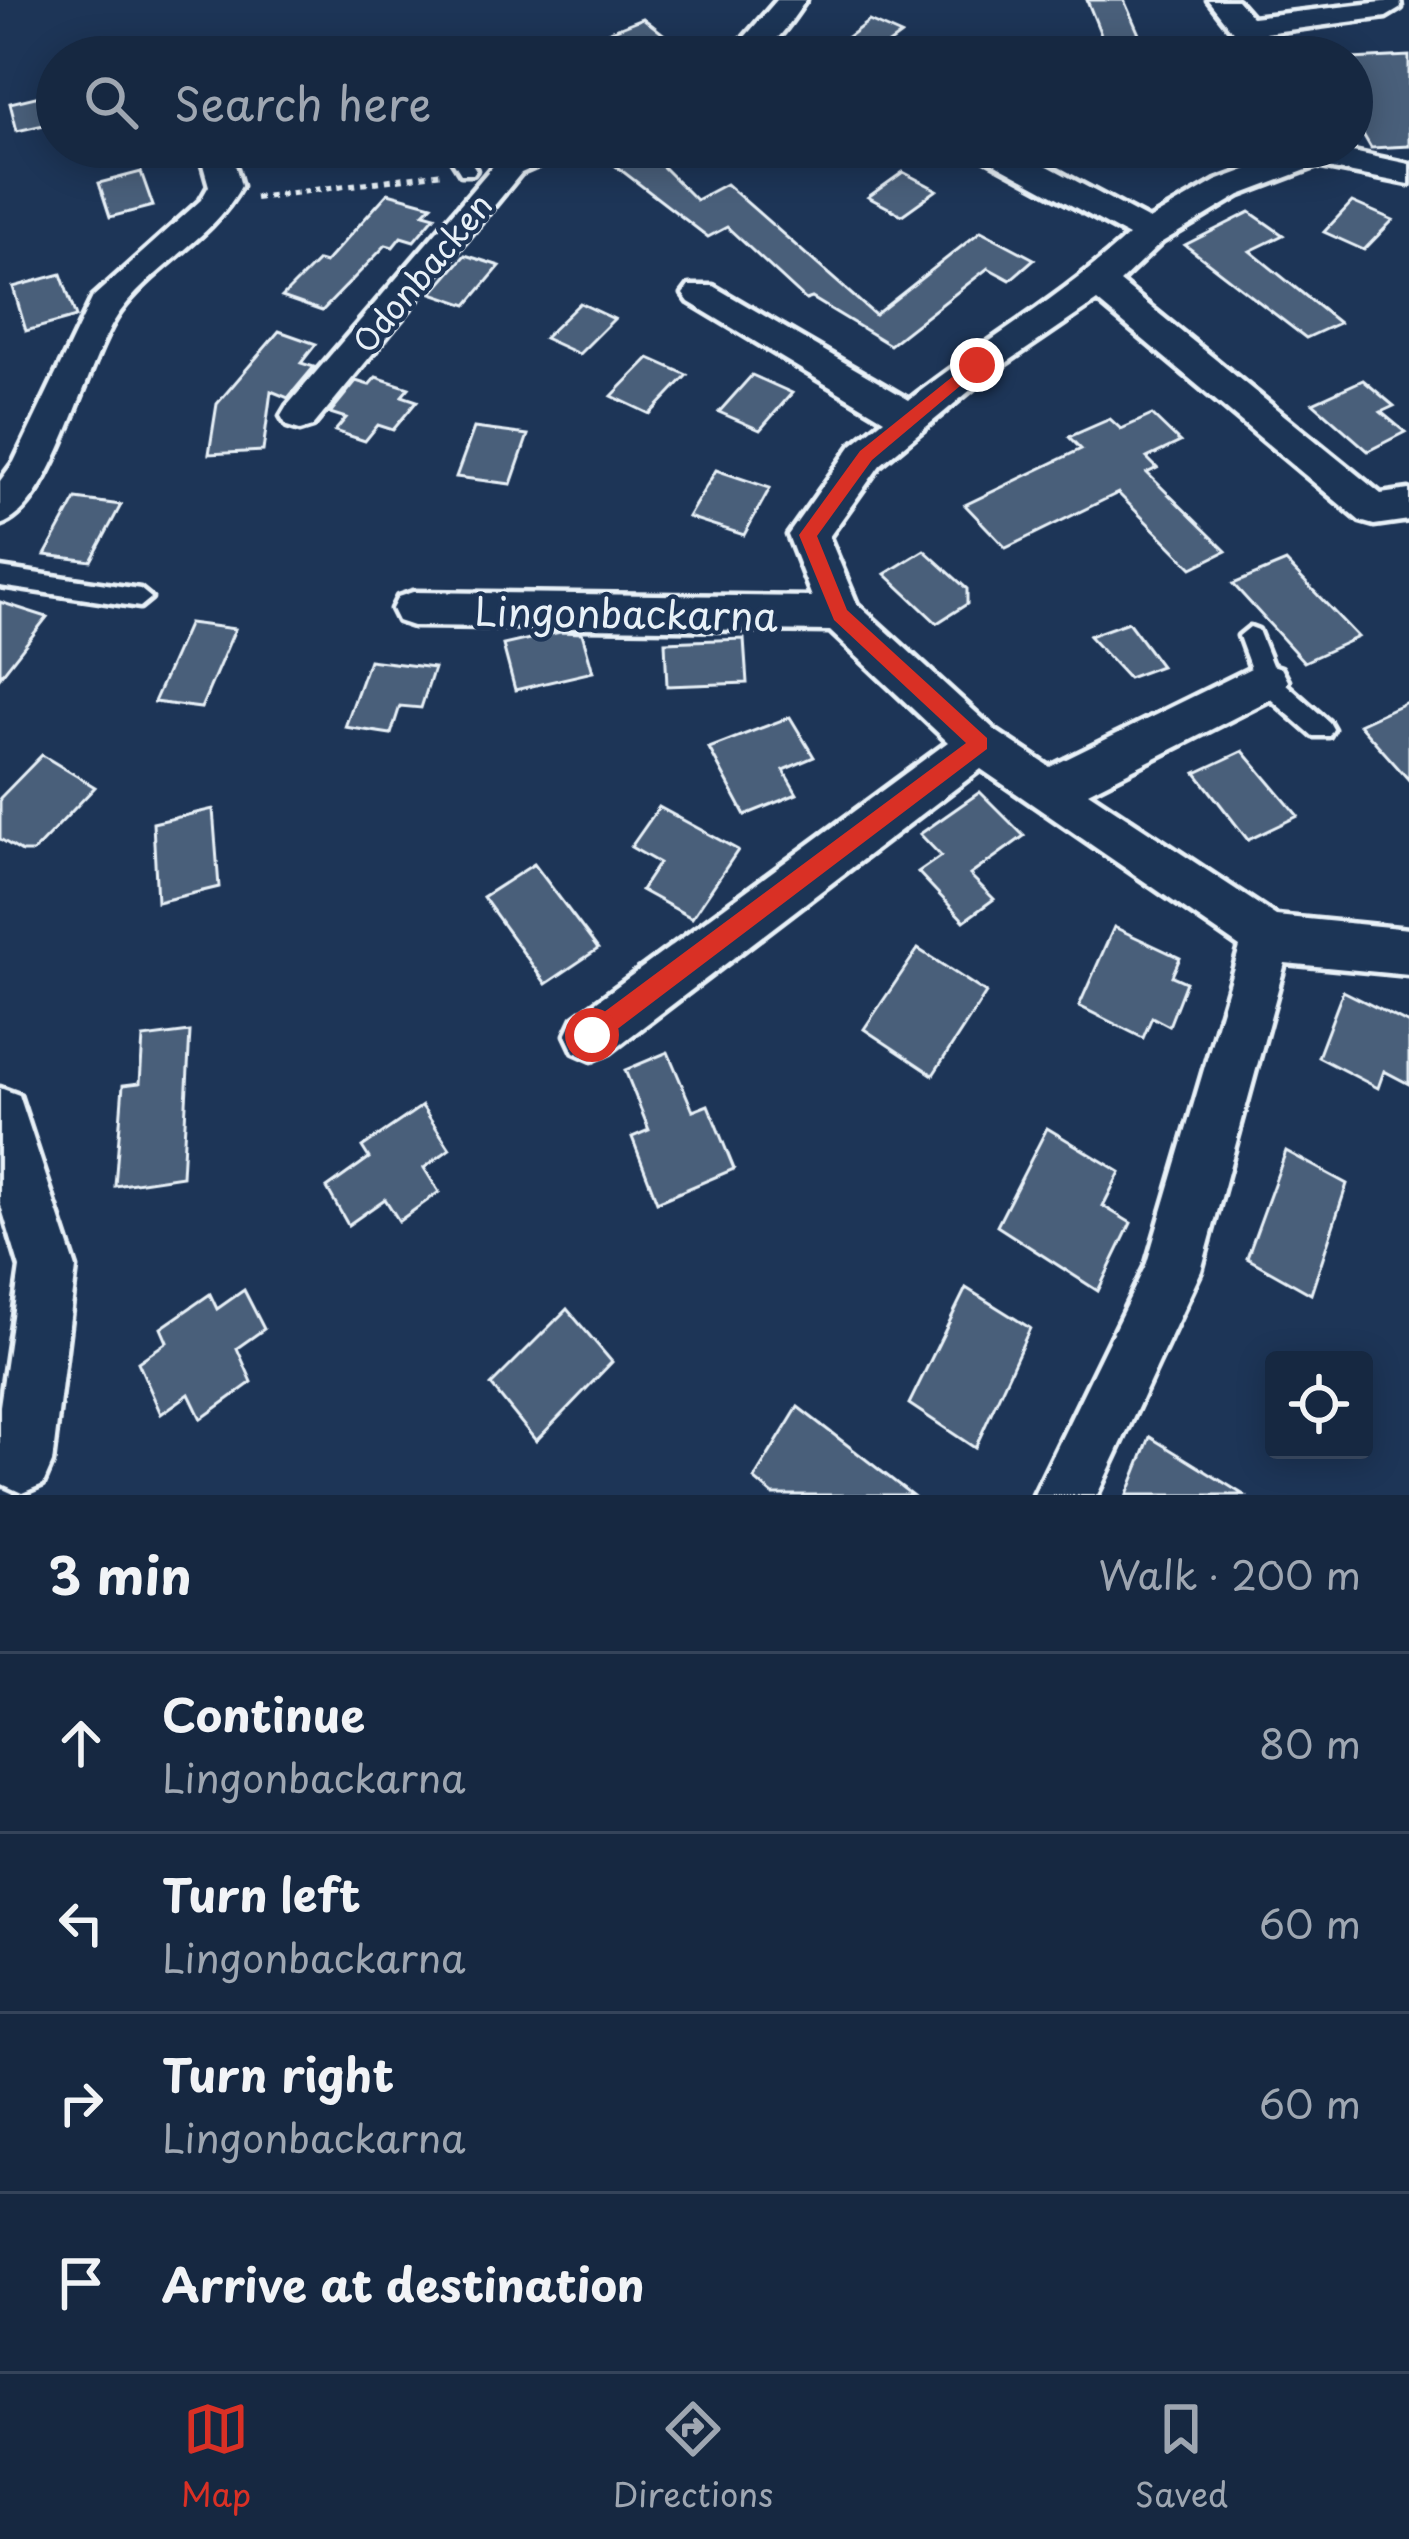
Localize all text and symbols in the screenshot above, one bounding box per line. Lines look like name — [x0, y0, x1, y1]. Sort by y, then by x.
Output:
search box — [36, 36, 1373, 168]
text: Search here — [174, 68, 431, 136]
icon: search — [78, 69, 144, 135]
street label: Odonbacken — [339, 181, 503, 363]
route end — [950, 338, 1004, 392]
street label: Lingonbackarna — [474, 580, 779, 644]
route start — [565, 1008, 619, 1062]
map controls — [1265, 1351, 1373, 1459]
button: locate — [1265, 1351, 1373, 1459]
text: 3 min — [48, 1535, 192, 1612]
text: Walk · 200 m — [1098, 1544, 1361, 1603]
text: Continue — [162, 1679, 365, 1747]
icon: ahead — [48, 1710, 114, 1776]
text: 80 m — [1259, 1713, 1361, 1772]
text: Lingonbackarna — [162, 1747, 466, 1806]
text: Turn left — [162, 1859, 361, 1927]
icon: left — [48, 1890, 114, 1956]
text: 60 m — [1259, 1893, 1361, 1952]
text: Lingonbackarna — [162, 1927, 466, 1986]
text: Turn right — [162, 2039, 394, 2107]
icon: right — [48, 2070, 114, 2136]
text: 60 m — [1259, 2073, 1361, 2132]
text: Lingonbackarna — [162, 2107, 466, 2166]
text: Arrive at destination — [162, 2249, 645, 2317]
icon: arrive — [48, 2250, 114, 2316]
tab: Map — [181, 2396, 251, 2518]
tab: Directions — [613, 2396, 773, 2518]
tab: Saved — [1135, 2396, 1228, 2518]

